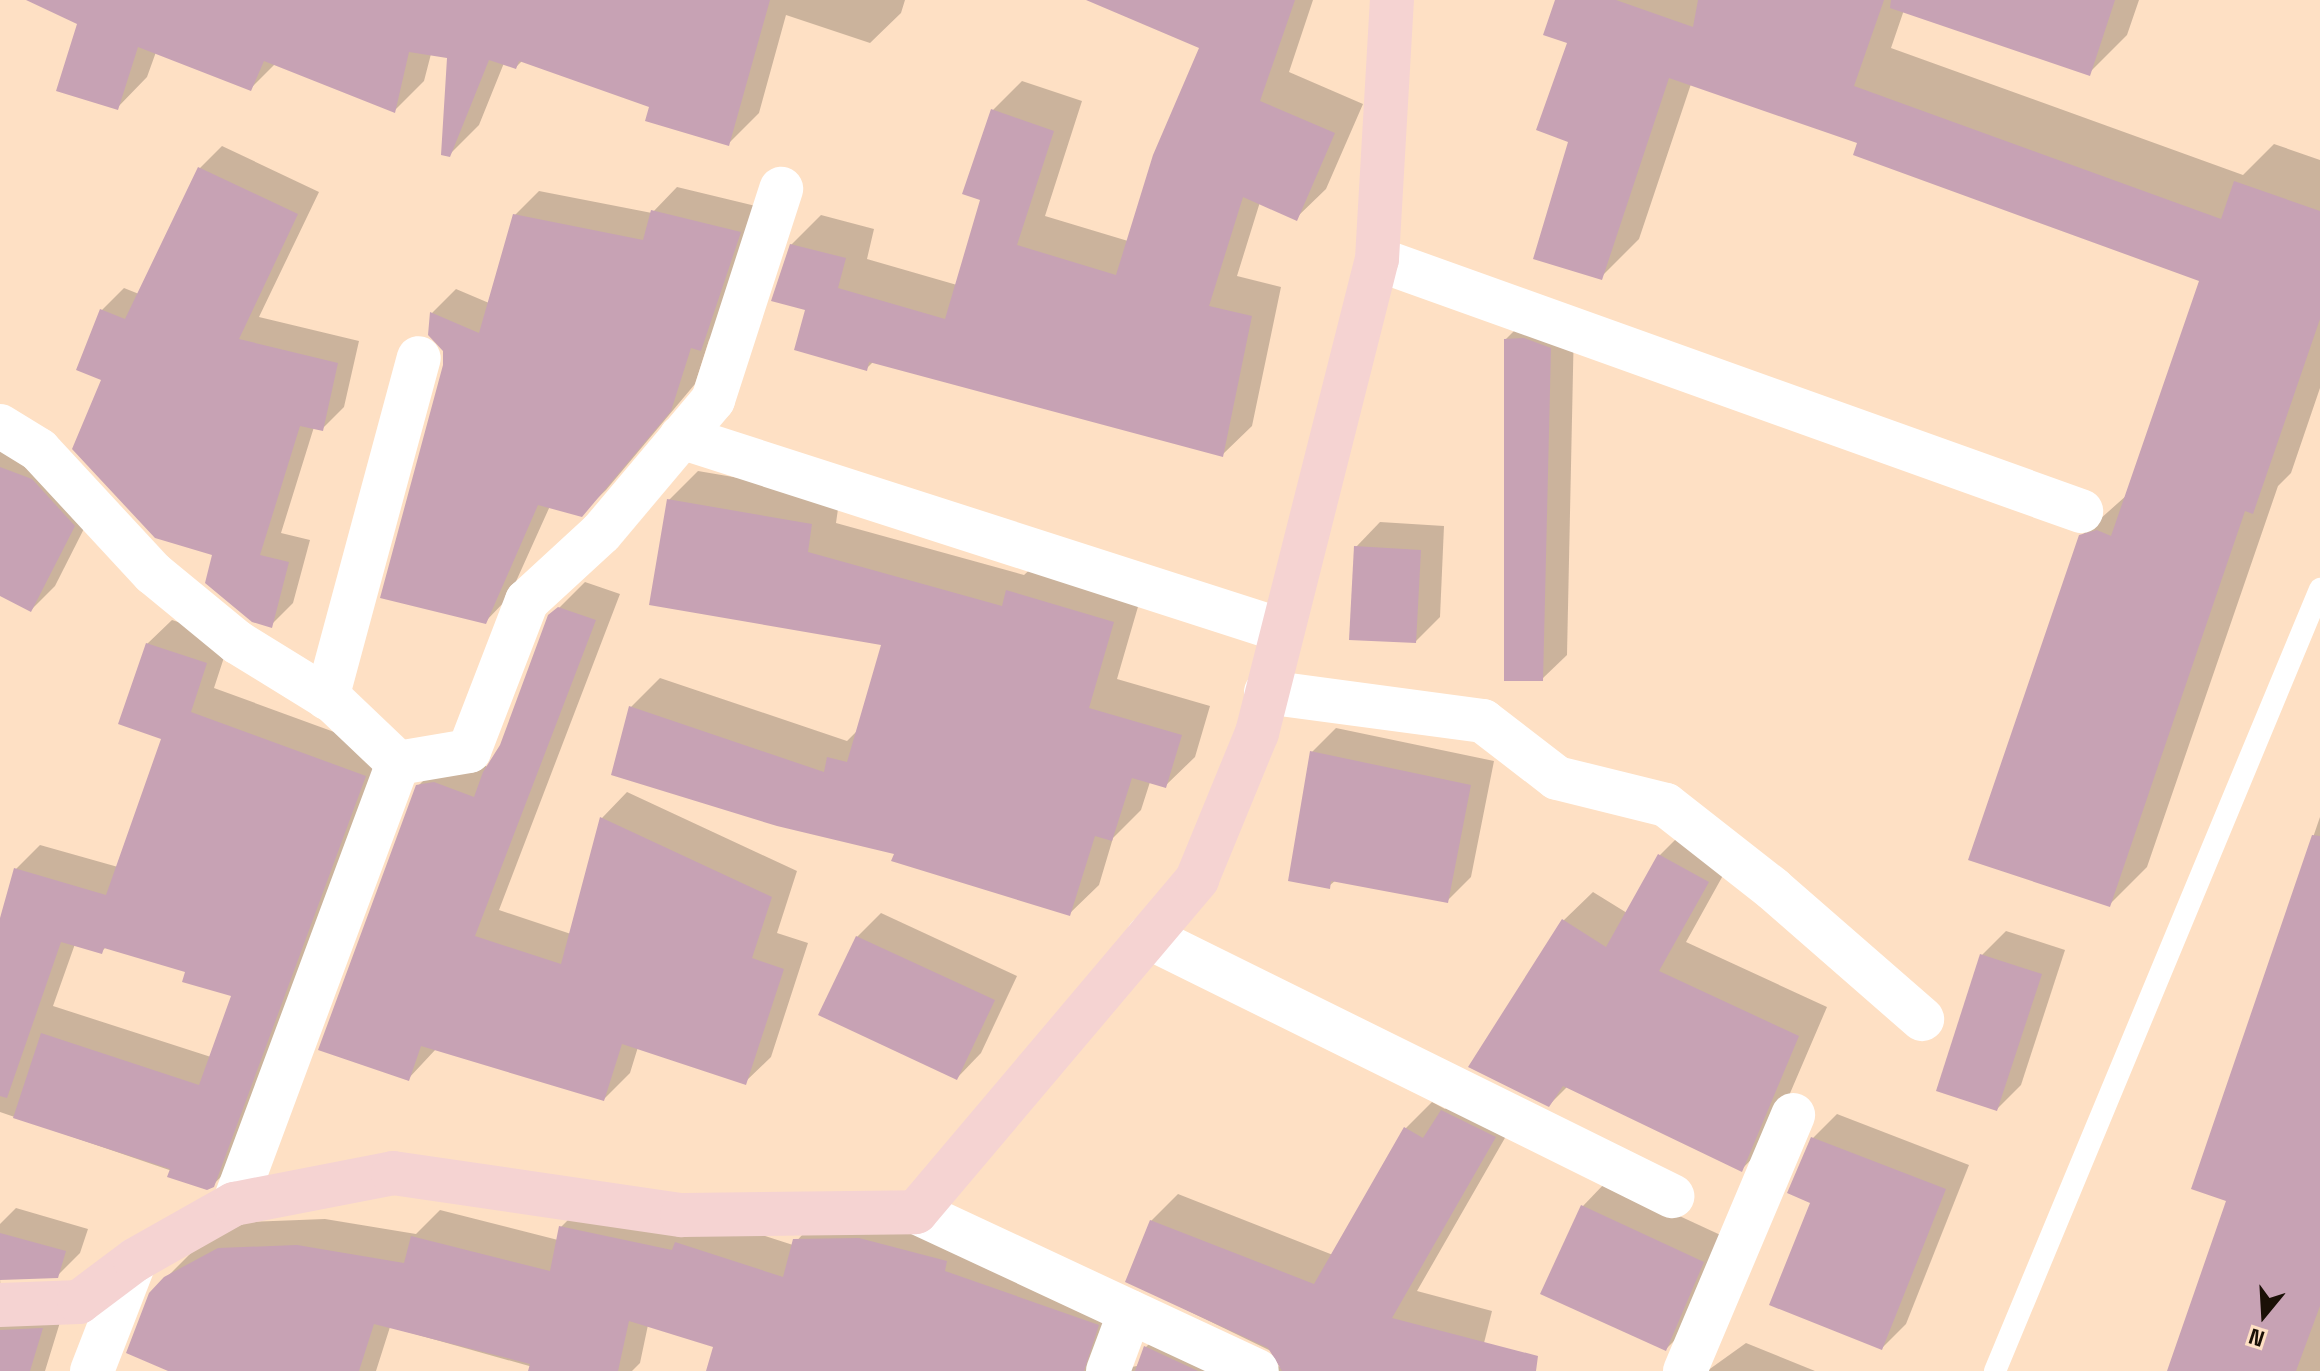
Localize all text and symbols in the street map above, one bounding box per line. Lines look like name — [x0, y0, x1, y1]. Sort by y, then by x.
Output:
north arrow — [2224, 1275, 2304, 1355]
text: N — [2245, 1322, 2268, 1353]

